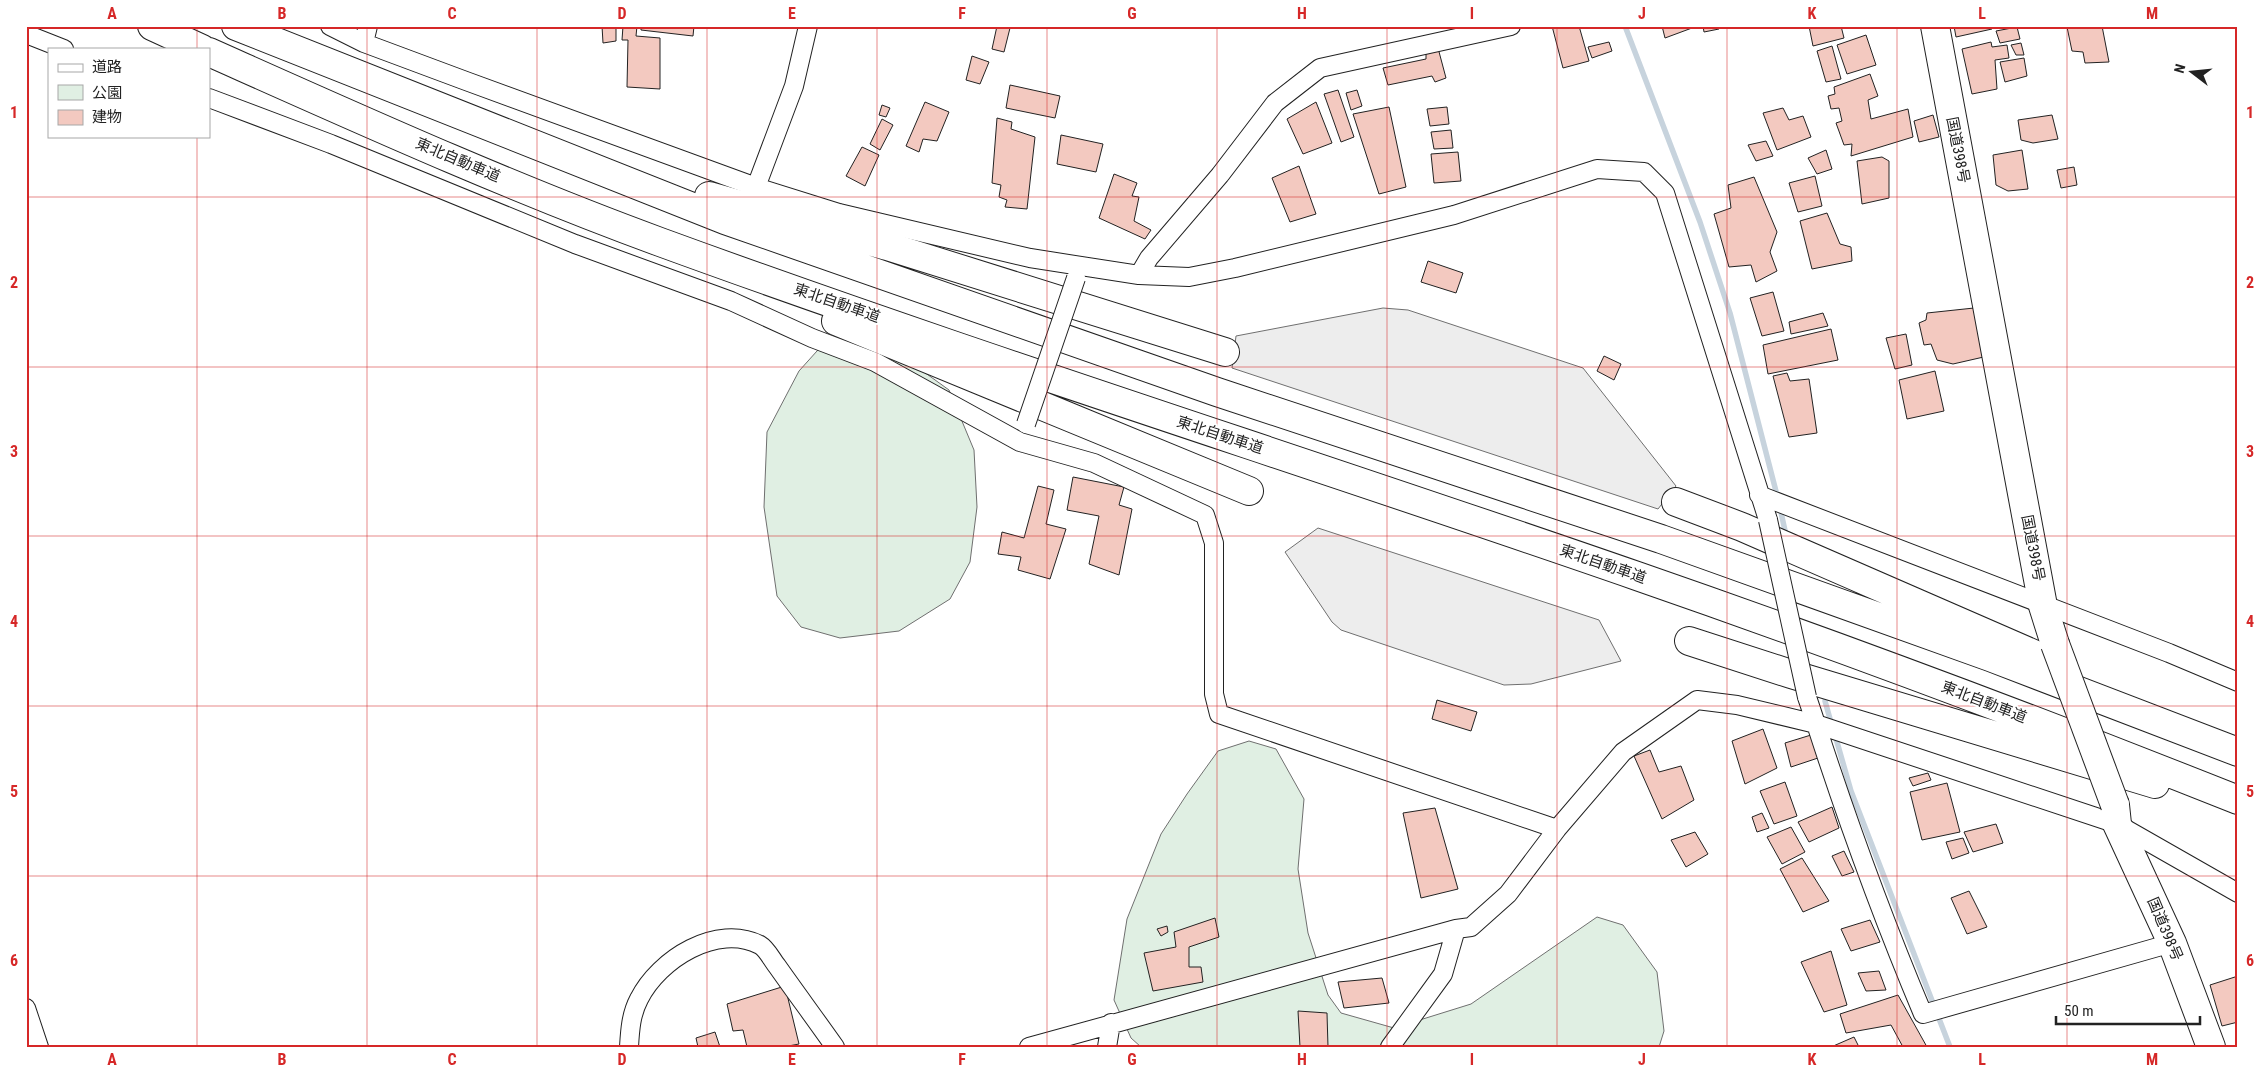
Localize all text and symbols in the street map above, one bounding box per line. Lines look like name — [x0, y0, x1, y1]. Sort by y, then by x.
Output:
text: A — [107, 4, 117, 23]
text: B — [278, 4, 287, 23]
text: C — [447, 4, 457, 23]
text: D — [617, 4, 627, 23]
text: E — [788, 4, 796, 23]
text: F — [958, 4, 966, 23]
text: G — [1127, 4, 1137, 23]
text: H — [1297, 4, 1307, 23]
text: I — [1470, 4, 1474, 23]
text: J — [1638, 4, 1646, 23]
text: K — [1808, 4, 1817, 23]
text: L — [1978, 4, 1986, 23]
text: M — [2146, 4, 2158, 23]
legend — [48, 48, 210, 138]
north arrow — [2166, 48, 2216, 98]
text: 道路 — [92, 58, 122, 76]
text: N — [2171, 62, 2188, 75]
text: 公園 — [92, 84, 122, 102]
text: 1 — [10, 103, 18, 122]
text: 1 — [2246, 103, 2254, 122]
text: 建物 — [92, 108, 122, 126]
street label: 国道398号 — [1943, 115, 1973, 185]
street label: 東北自動車道 — [413, 134, 503, 186]
text: 2 — [10, 273, 18, 292]
text: 2 — [2246, 273, 2254, 292]
street label: 東北自動車道 — [792, 280, 882, 326]
street label: 東北自動車道 — [1174, 413, 1266, 457]
text: 3 — [10, 442, 18, 461]
text: 3 — [2246, 442, 2254, 461]
street label: 国道398号 — [2018, 513, 2048, 583]
street label: 東北自動車道 — [1558, 541, 1648, 587]
text: 4 — [10, 612, 18, 631]
text: 4 — [2246, 612, 2254, 631]
street label: 東北自動車道 — [1939, 677, 2029, 727]
text: 5 — [10, 782, 18, 801]
text: 5 — [2246, 782, 2254, 801]
street label: 国道398号 — [2144, 895, 2186, 963]
text: 6 — [10, 951, 18, 970]
text: 6 — [2246, 951, 2254, 970]
scale bar — [2056, 993, 2200, 1025]
text: 50 m — [2064, 1002, 2094, 1020]
text: A — [107, 1050, 117, 1069]
text: B — [278, 1050, 287, 1069]
text: C — [447, 1050, 457, 1069]
text: D — [617, 1050, 627, 1069]
text: E — [788, 1050, 796, 1069]
text: F — [958, 1050, 966, 1069]
text: G — [1127, 1050, 1137, 1069]
text: H — [1297, 1050, 1307, 1069]
text: I — [1470, 1050, 1474, 1069]
text: J — [1638, 1050, 1646, 1069]
text: K — [1808, 1050, 1817, 1069]
text: L — [1978, 1050, 1986, 1069]
text: M — [2146, 1050, 2158, 1069]

